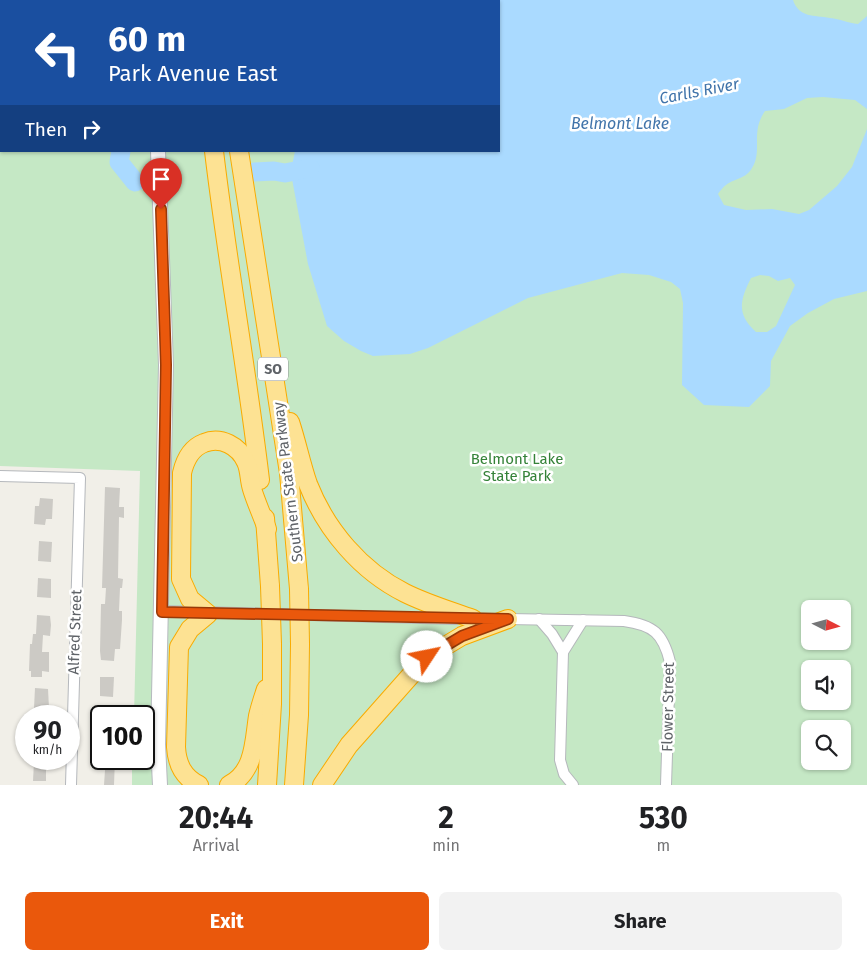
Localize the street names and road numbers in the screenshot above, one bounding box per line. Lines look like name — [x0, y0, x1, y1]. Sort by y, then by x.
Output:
road number: SO — [258, 358, 288, 380]
street label: Southern State Parkway — [269, 400, 307, 563]
street label: Alfred Street — [65, 589, 86, 675]
street label: Flower Street — [658, 661, 678, 752]

